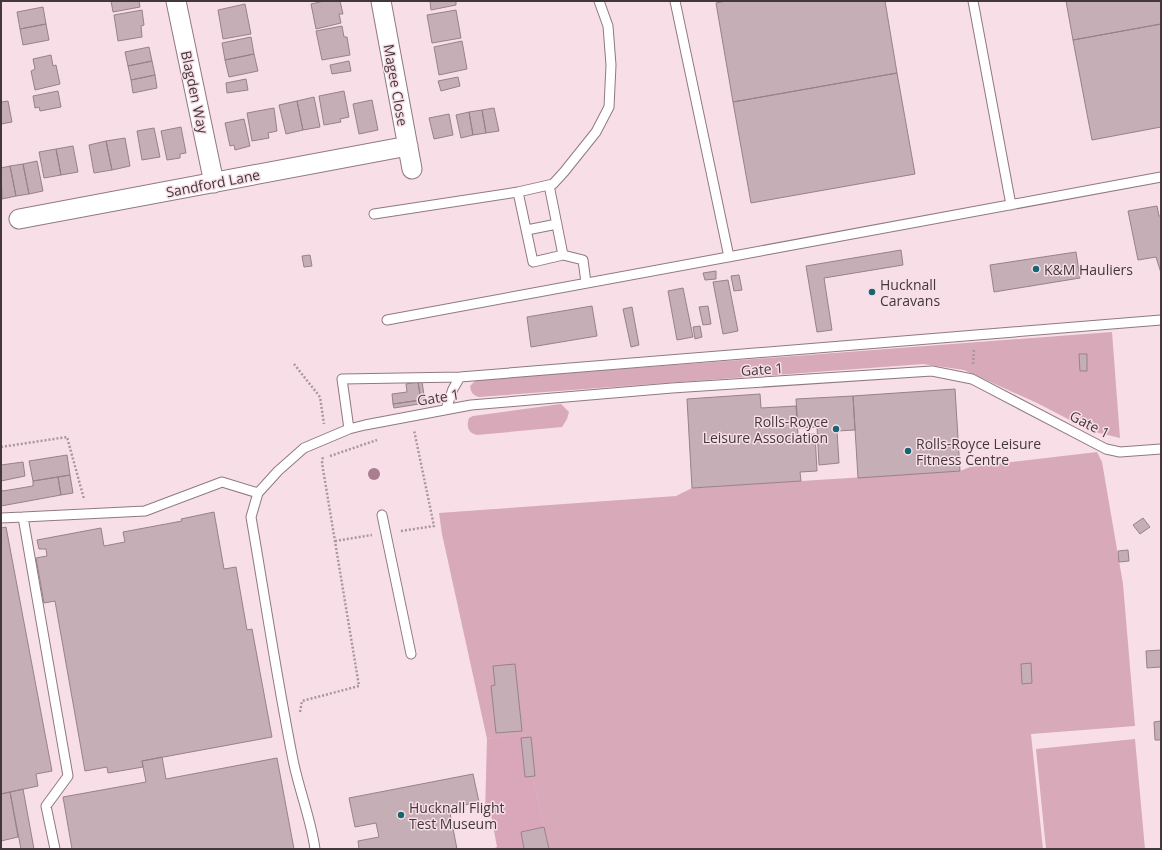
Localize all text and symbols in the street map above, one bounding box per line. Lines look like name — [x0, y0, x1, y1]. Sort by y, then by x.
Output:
street label: Magee Close — [379, 43, 413, 127]
street label: Blagden Way — [177, 49, 213, 136]
street label: Sandford Lane — [164, 165, 262, 201]
place label: K&M Hauliers — [1044, 260, 1133, 279]
marker: K&M Hauliers — [1031, 264, 1041, 274]
place label: Hucknall Caravans — [880, 275, 940, 310]
marker: Hucknall Caravans — [867, 287, 877, 297]
street label: Gate 1 — [740, 358, 784, 380]
street label: Gate 1 — [416, 384, 460, 410]
street label: Gate 1 — [1067, 406, 1113, 442]
place label: Rolls-Royce Leisure Association — [703, 412, 828, 447]
marker: Rolls-Royce Leisure Association — [831, 424, 841, 434]
place label: Rolls-Royce Leisure Fitness Centre — [916, 434, 1041, 469]
marker: Rolls-Royce Leisure Fitness Centre — [903, 446, 913, 456]
place label: Hucknall Flight Test Museum — [409, 798, 505, 833]
marker: Hucknall Flight Test Museum — [396, 810, 406, 820]

